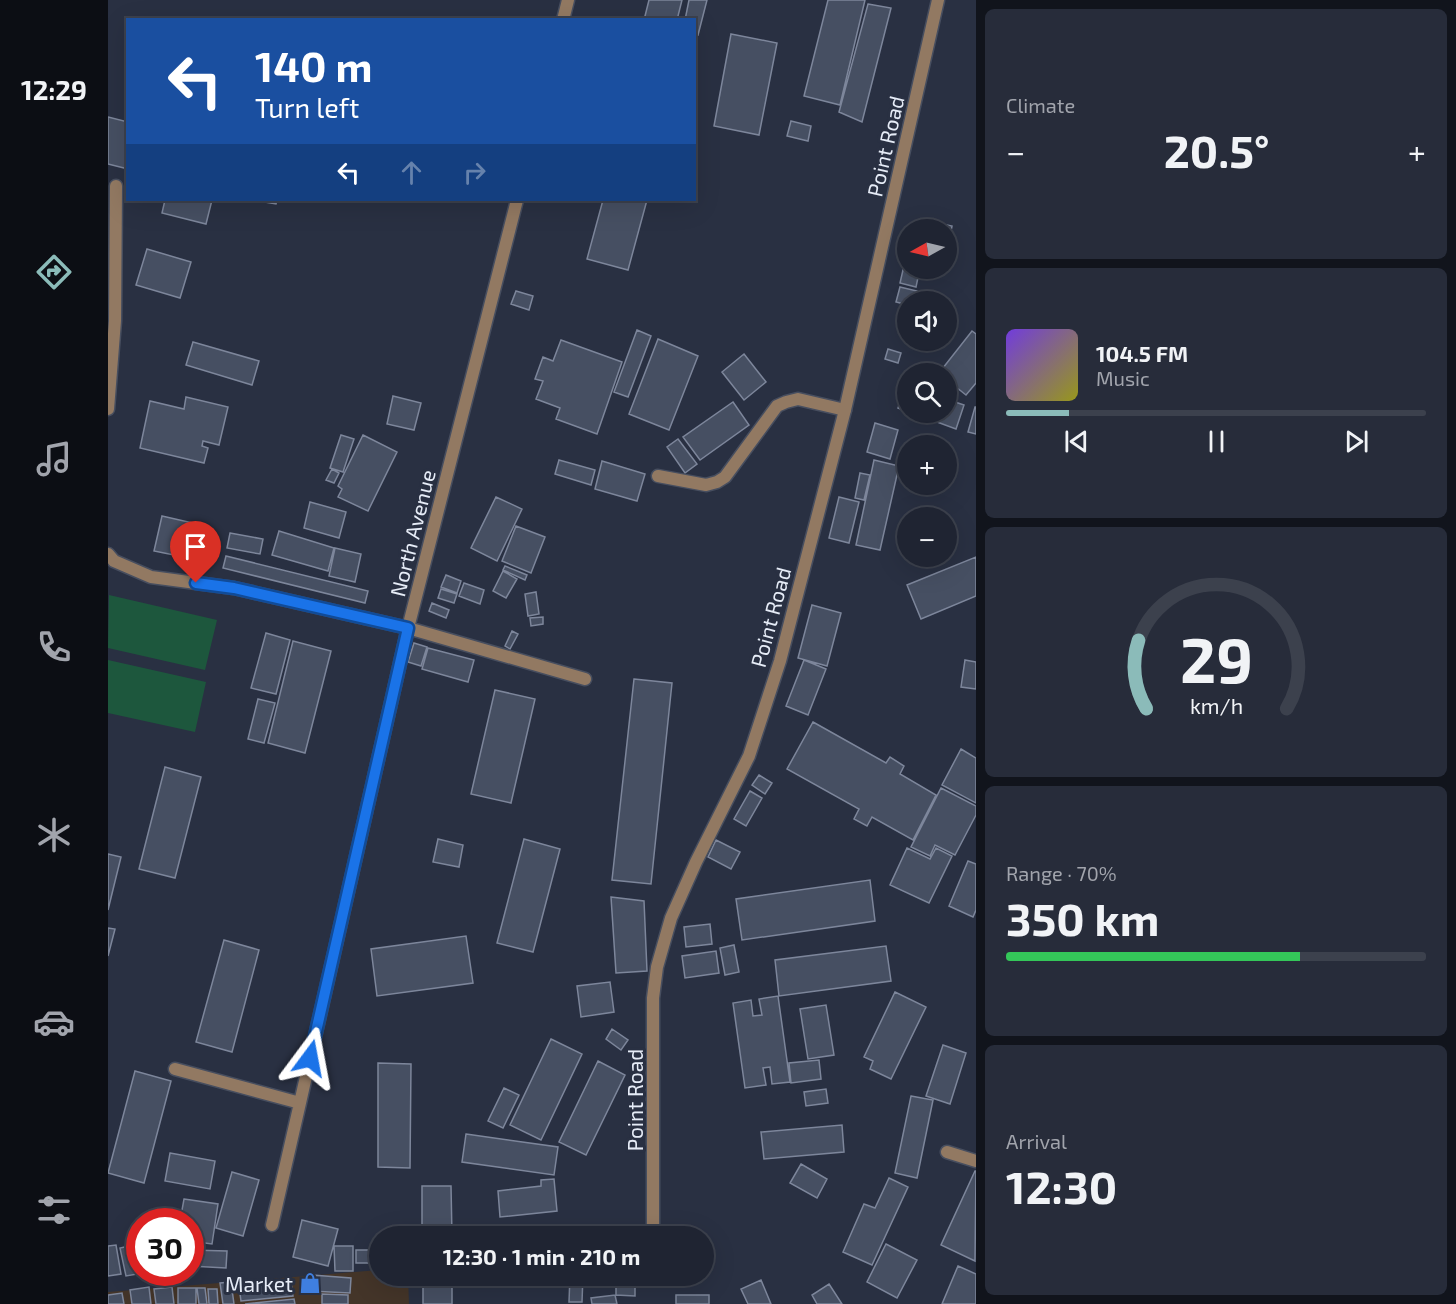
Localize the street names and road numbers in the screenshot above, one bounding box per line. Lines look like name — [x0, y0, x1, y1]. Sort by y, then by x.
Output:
street label: Point Road — [861, 93, 909, 199]
street label: North Avenue — [384, 467, 440, 599]
street label: Point Road — [745, 564, 795, 670]
street label: Point Road — [622, 1049, 647, 1151]

